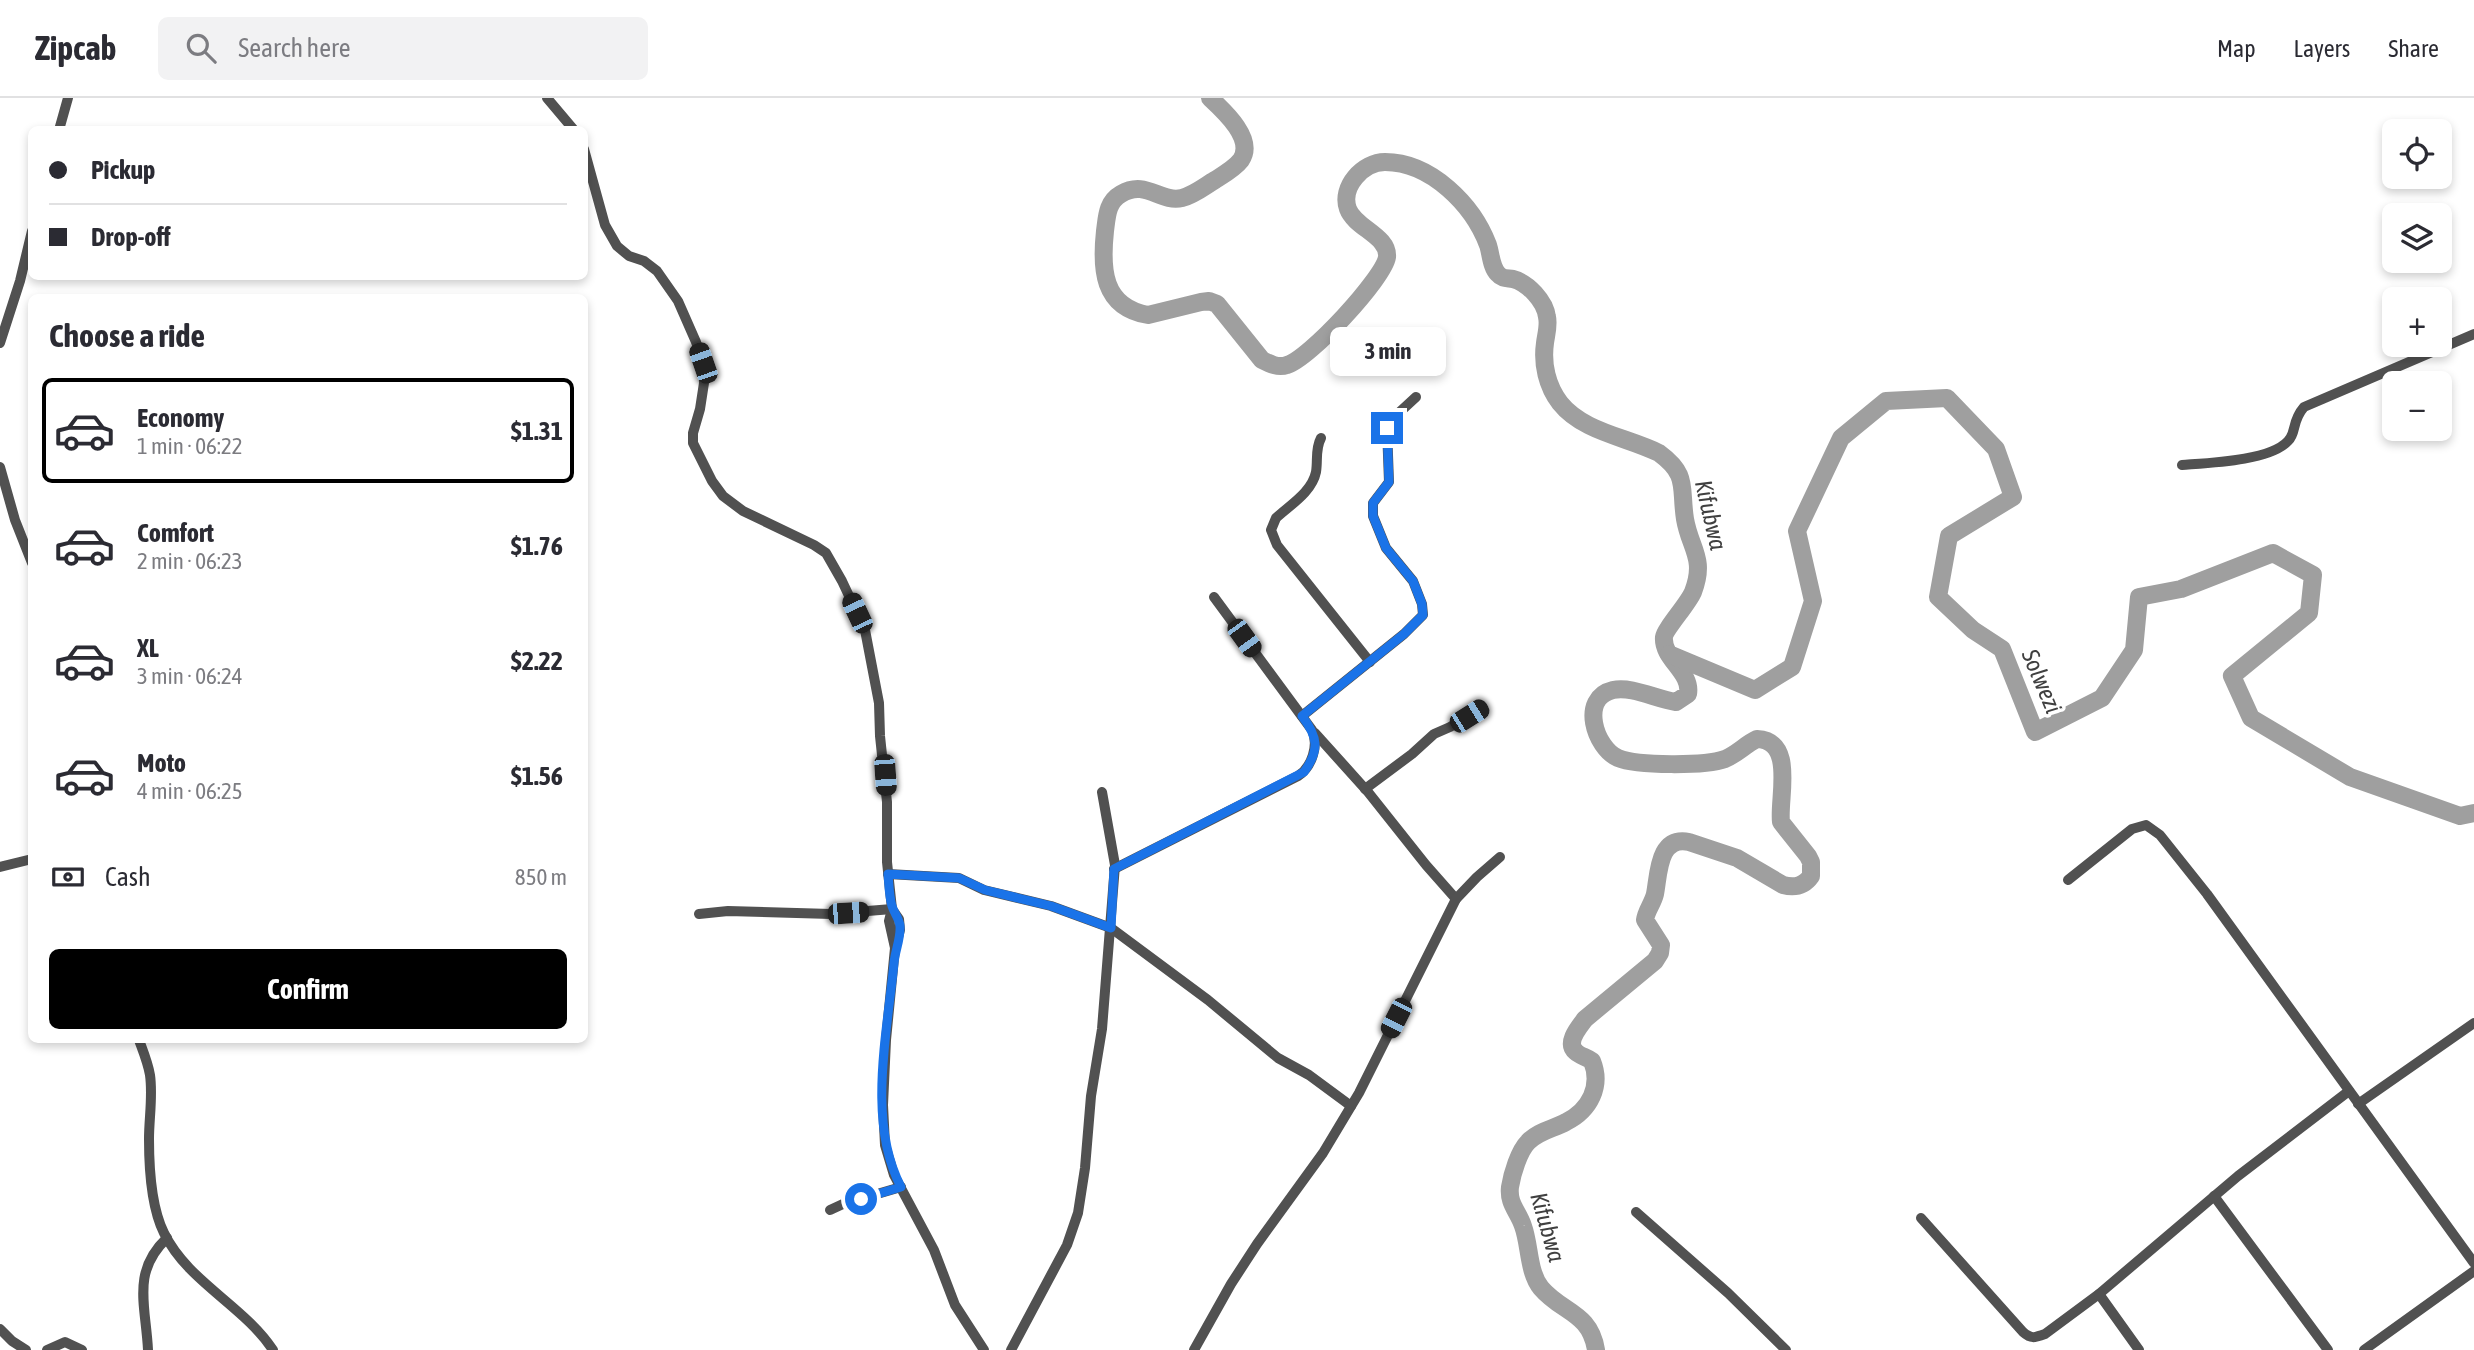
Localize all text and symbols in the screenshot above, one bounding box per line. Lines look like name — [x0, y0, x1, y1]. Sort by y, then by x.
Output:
search box — [158, 17, 648, 80]
text: Zipcab — [35, 29, 116, 67]
icon: search — [182, 29, 220, 67]
text: Search here — [238, 33, 350, 63]
text: Map — [2217, 35, 2256, 62]
text: Layers — [2294, 35, 2350, 62]
text: Share — [2388, 35, 2439, 62]
map controls — [2382, 119, 2452, 441]
button: locate — [2382, 119, 2452, 189]
text: Pickup — [91, 155, 155, 185]
button: layers — [2382, 203, 2452, 273]
text: Drop-off — [91, 222, 171, 252]
button: + — [2382, 287, 2452, 357]
text: Choose a ride — [49, 317, 205, 354]
callout: 3 min — [1329, 327, 1445, 376]
text: 3 min — [1365, 338, 1411, 364]
car — [687, 340, 720, 386]
button: − — [2382, 371, 2452, 441]
icon: car — [53, 399, 116, 462]
text: Economy — [137, 403, 224, 433]
route end — [1371, 412, 1403, 444]
text: $1.31 — [511, 416, 563, 446]
text: 1 min · 06:22 — [137, 433, 243, 459]
water label: Kifubwa — [1690, 477, 1732, 553]
icon: car — [53, 514, 116, 577]
text: Comfort — [137, 518, 214, 548]
text: $1.76 — [511, 531, 563, 561]
text: 2 min · 06:23 — [137, 548, 243, 574]
car — [839, 590, 876, 636]
car — [1224, 615, 1265, 661]
icon: car — [53, 629, 116, 692]
text: XL — [137, 633, 159, 663]
water label: Solwezi — [2016, 644, 2067, 717]
text: $2.22 — [511, 646, 563, 676]
text: 3 min · 06:24 — [137, 663, 243, 689]
car — [1446, 696, 1493, 736]
icon: car — [53, 744, 116, 807]
text: Moto — [137, 748, 186, 778]
car — [874, 753, 897, 797]
text: $1.56 — [511, 761, 563, 791]
text: 4 min · 06:25 — [137, 778, 243, 804]
icon: cash — [49, 858, 87, 896]
text: Cash — [105, 862, 151, 892]
text: 850 m — [515, 864, 567, 890]
car — [827, 901, 870, 925]
button: Confirm — [49, 949, 567, 1029]
car — [1378, 995, 1415, 1041]
route start — [845, 1183, 877, 1215]
water label: Kifubwa — [1525, 1189, 1571, 1265]

